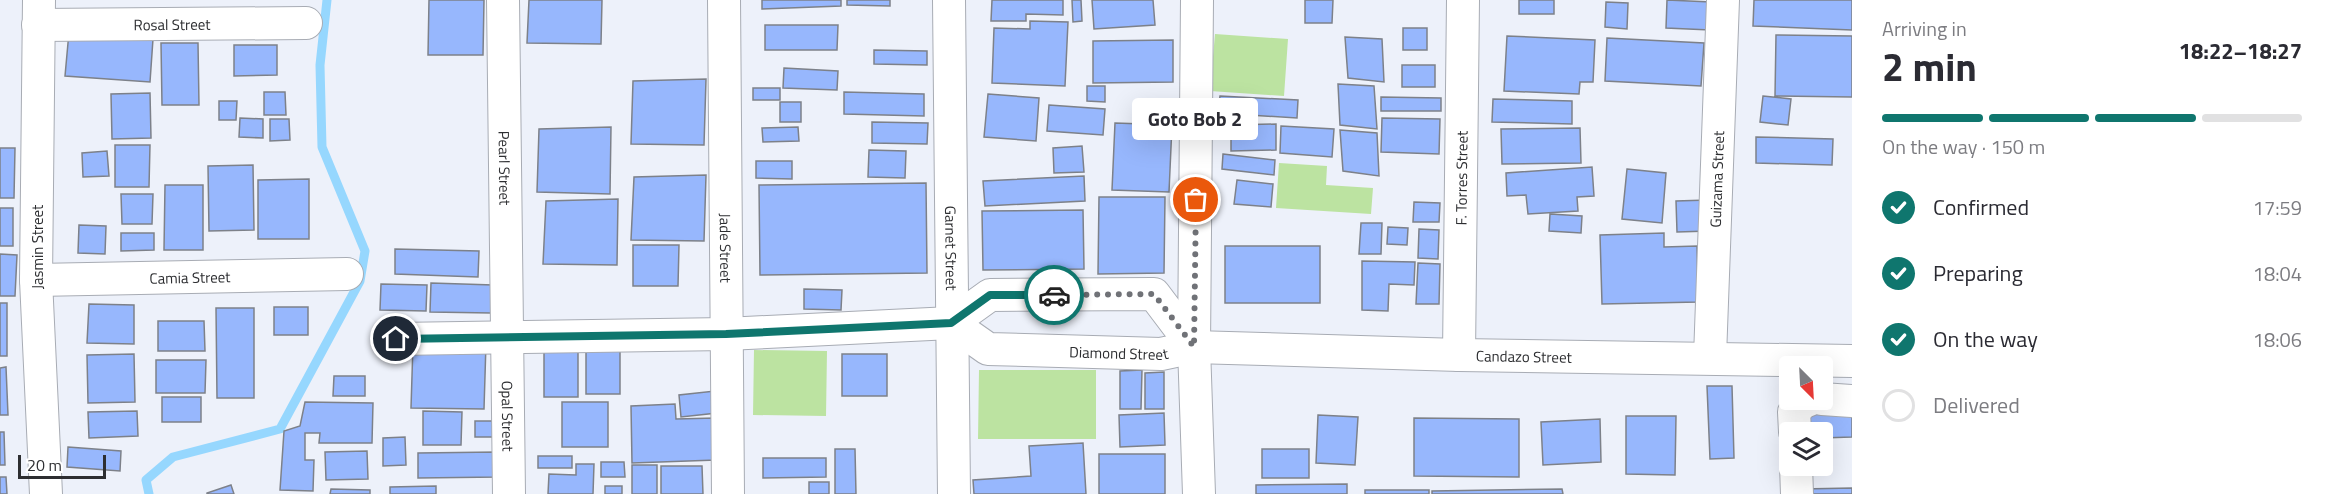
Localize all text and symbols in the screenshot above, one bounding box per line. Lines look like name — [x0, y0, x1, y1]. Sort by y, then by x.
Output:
street label: Rosal Street — [133, 12, 211, 36]
text: Arriving in — [1882, 13, 1967, 44]
text: 18:22–18:27 — [2179, 34, 2302, 68]
text: 2 min — [1882, 37, 1977, 96]
callout: Goto Bob 2 — [1133, 98, 1259, 140]
text: Goto Bob 2 — [1148, 103, 1242, 134]
street label: F. Torres Street — [1449, 130, 1473, 225]
street label: Guizama Street — [1703, 130, 1730, 228]
street label: Pearl Street — [493, 131, 517, 206]
text: On the way · 150 m — [1882, 131, 2045, 162]
pin — [1170, 174, 1221, 225]
icon: bag — [1179, 183, 1212, 216]
text: Confirmed — [1933, 190, 2029, 224]
icon: check — [1882, 191, 1915, 224]
text: 17:59 — [2253, 192, 2302, 223]
street label: Jasmin Street — [26, 204, 49, 289]
street label: Garnet Street — [940, 205, 963, 291]
street label: Jade Street — [714, 213, 738, 284]
text: Preparing — [1933, 256, 2023, 290]
icon: check — [1882, 257, 1915, 290]
text: 18:04 — [2253, 258, 2302, 289]
street label: Camia Street — [149, 265, 231, 289]
courier — [1024, 265, 1084, 325]
icon: car — [1038, 279, 1071, 312]
pin — [370, 313, 421, 364]
icon: home — [379, 322, 412, 355]
text: On the way — [1933, 322, 2038, 356]
icon: check — [1882, 323, 1915, 356]
text: 18:06 — [2253, 324, 2302, 355]
street label: Diamond Street — [1069, 340, 1171, 366]
street label: Candazo Street — [1476, 344, 1573, 368]
north arrow — [1779, 356, 1833, 410]
map controls — [1779, 356, 1833, 476]
street label: Opal Street — [496, 380, 520, 452]
text: Delivered — [1933, 388, 2020, 422]
button: layers — [1779, 422, 1833, 476]
scale bar — [18, 452, 106, 480]
text: 20 m — [27, 453, 62, 477]

